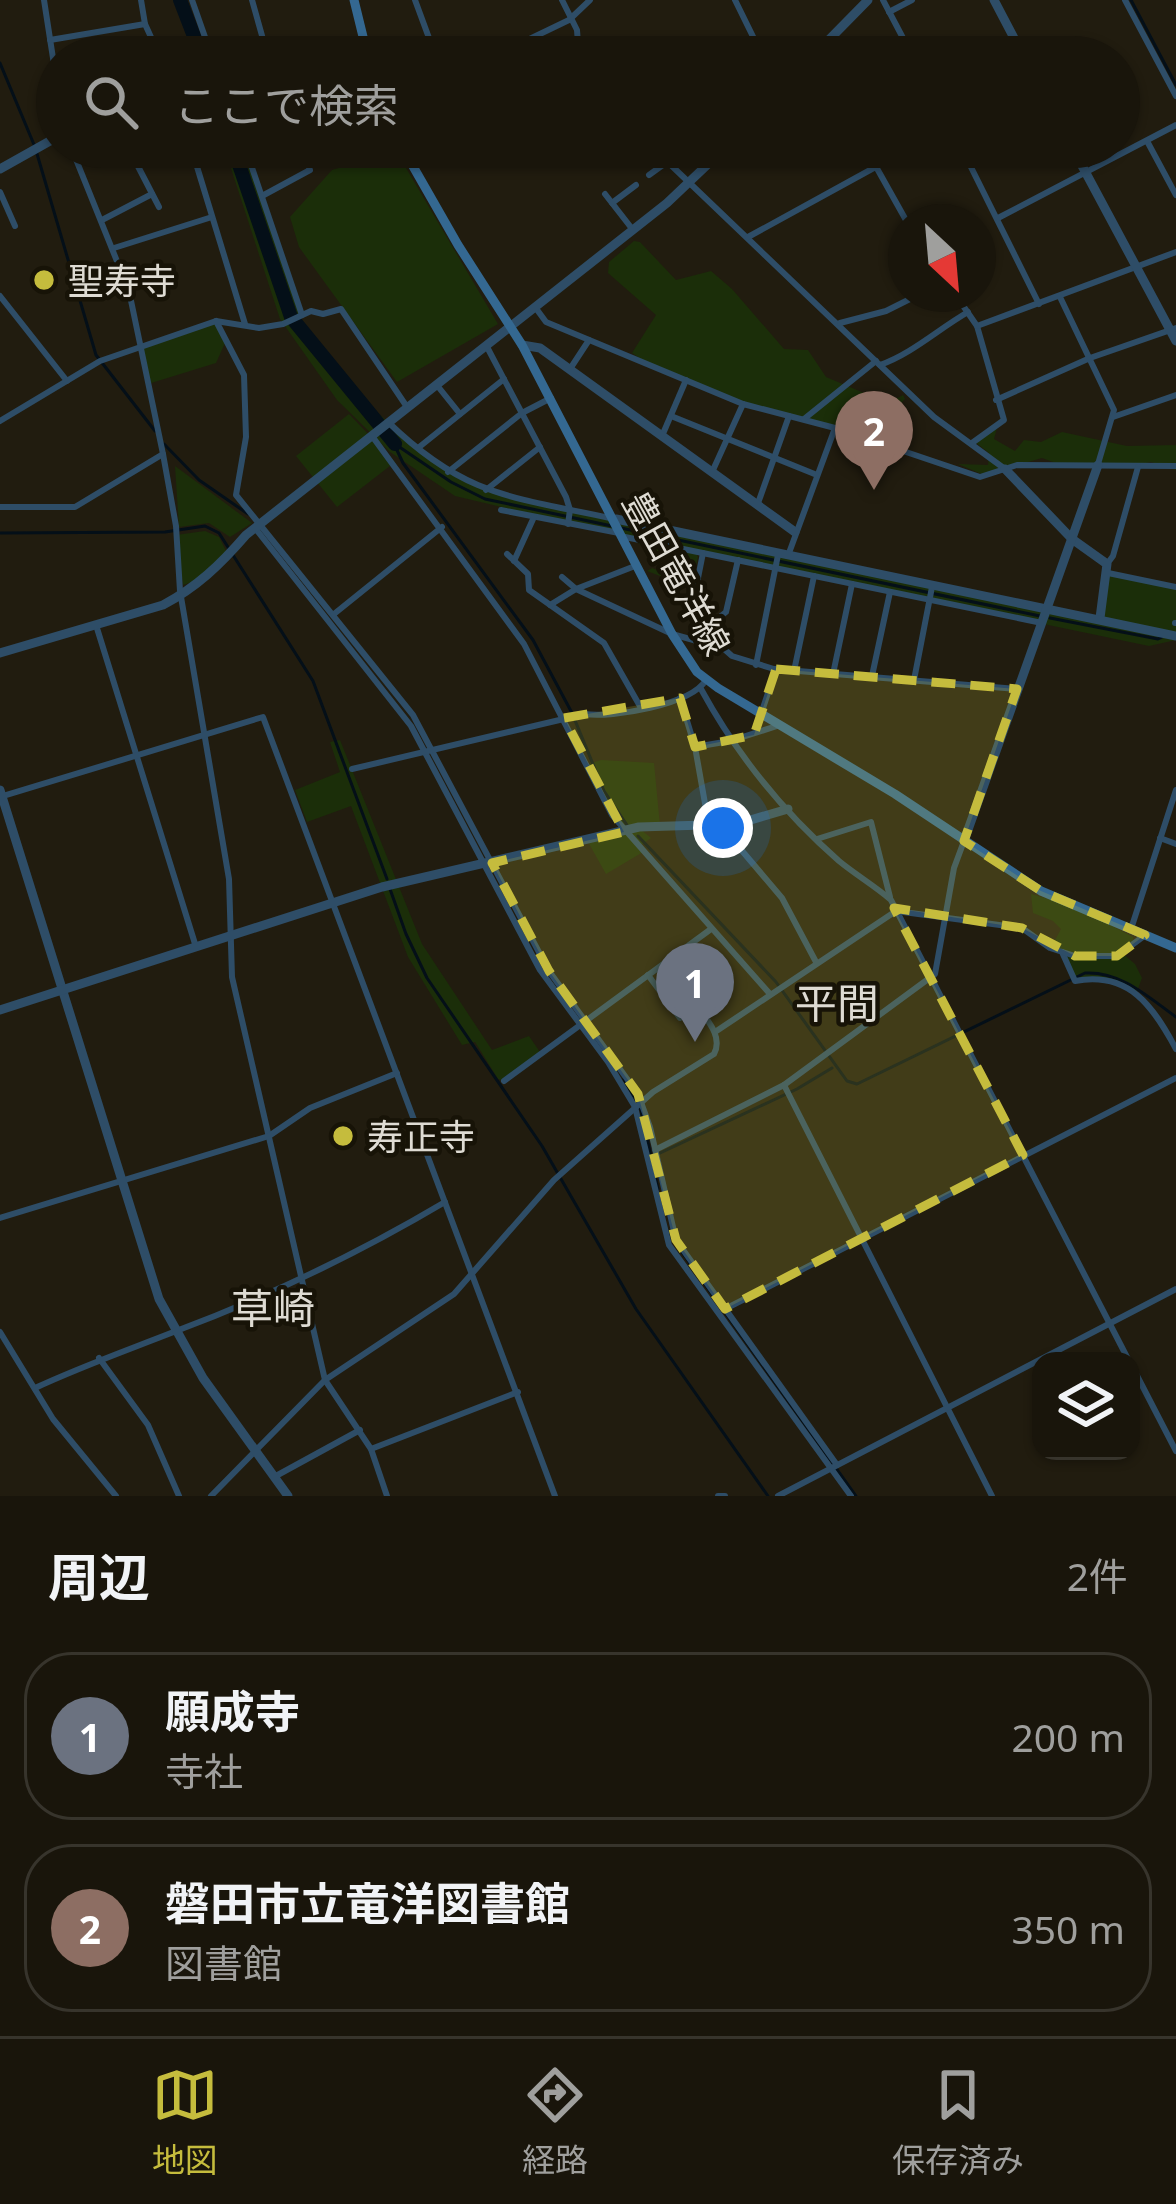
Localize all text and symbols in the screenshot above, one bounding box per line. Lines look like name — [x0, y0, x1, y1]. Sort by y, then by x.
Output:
search box — [36, 36, 1140, 168]
icon: search — [78, 69, 144, 135]
text: ここで検索 — [174, 74, 399, 135]
north arrow — [888, 204, 996, 312]
place label: 聖寿寺 — [68, 256, 176, 305]
marker: 聖寿寺 — [31, 267, 57, 293]
pin: 2 — [835, 391, 913, 490]
street label: 豊田竜洋線 — [612, 482, 742, 664]
your location — [693, 798, 753, 858]
pin: 1 — [656, 943, 734, 1042]
district label: 平間 — [795, 974, 879, 1031]
place label: 寿正寺 — [367, 1112, 475, 1161]
marker: 寿正寺 — [330, 1123, 356, 1149]
district label: 草崎 — [231, 1279, 315, 1336]
map controls — [1032, 1352, 1140, 1460]
button: layers — [1032, 1352, 1140, 1460]
text: 周辺 — [48, 1541, 150, 1611]
text: 2件 — [1067, 1549, 1128, 1602]
text: 願成寺 — [165, 1680, 300, 1741]
text: 1 — [79, 1710, 101, 1763]
text: 200 m — [1011, 1710, 1125, 1763]
text: 寺社 — [165, 1744, 243, 1797]
text: 磐田市立竜洋図書館 — [165, 1872, 570, 1933]
text: 2 — [79, 1902, 101, 1955]
text: 350 m — [1011, 1902, 1125, 1955]
text: 図書館 — [165, 1936, 282, 1989]
tab: 地図 — [152, 2062, 218, 2182]
tab: 経路 — [522, 2062, 588, 2182]
tab: 保存済み — [892, 2062, 1024, 2182]

